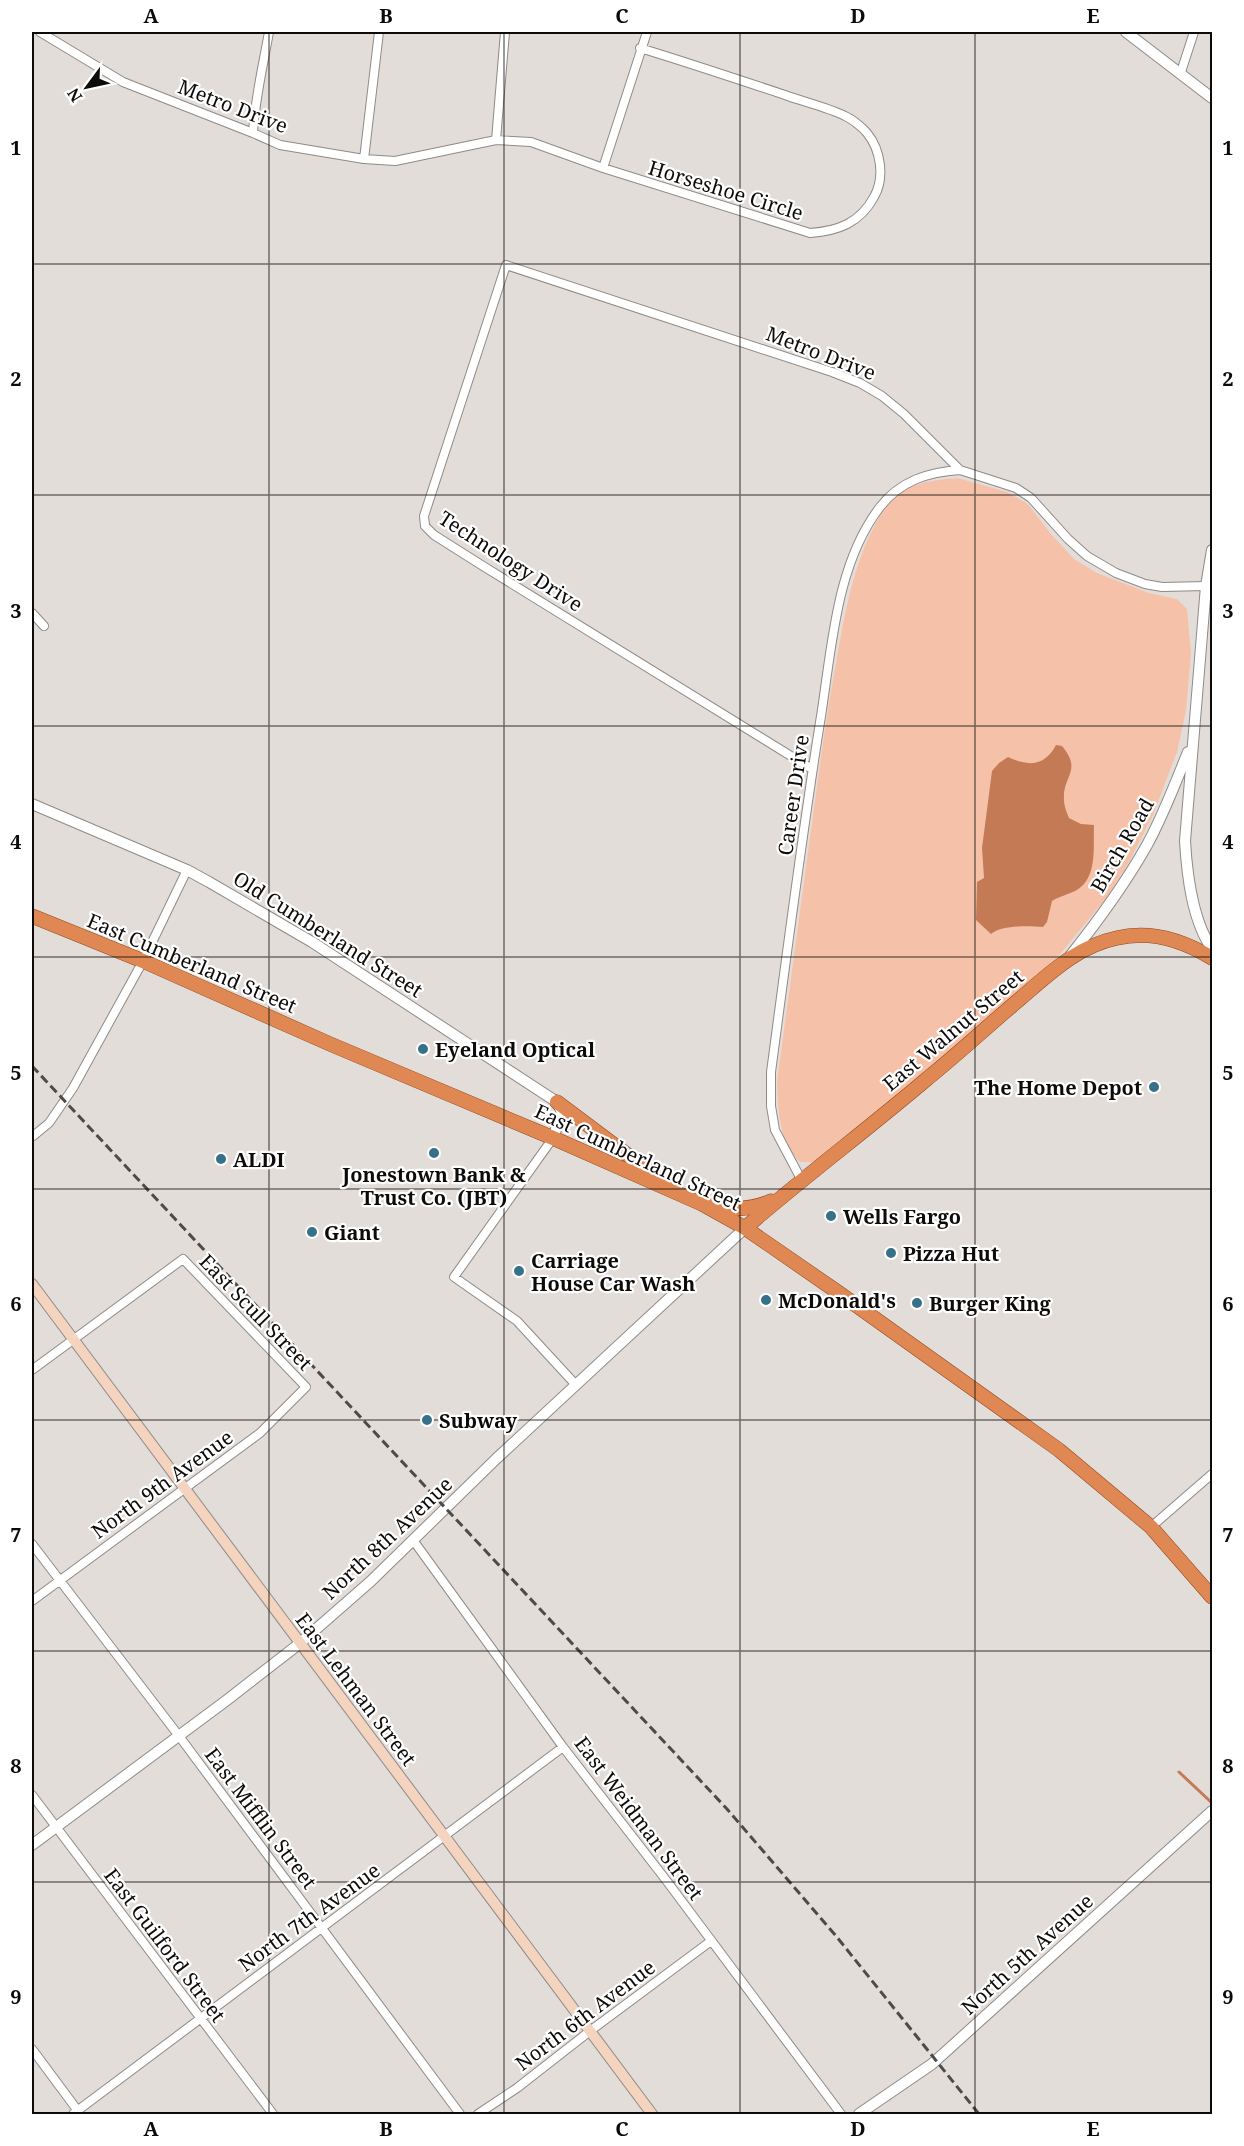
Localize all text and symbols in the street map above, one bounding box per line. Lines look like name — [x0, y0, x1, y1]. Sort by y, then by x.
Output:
text: A — [143, 2, 159, 29]
text: B — [379, 2, 393, 29]
text: C — [615, 2, 629, 29]
text: D — [850, 2, 866, 29]
text: E — [1086, 2, 1100, 29]
north arrow — [57, 57, 117, 117]
street label: Metro Drive — [174, 73, 292, 139]
text: N — [62, 84, 87, 106]
text: 1 — [10, 134, 22, 161]
text: 1 — [1222, 134, 1234, 161]
street label: Horseshoe Circle — [645, 154, 807, 226]
street label: Metro Drive — [762, 320, 880, 386]
text: 2 — [10, 365, 22, 392]
text: 2 — [1222, 365, 1234, 392]
street label: Technology Drive — [434, 504, 588, 618]
text: 3 — [10, 597, 22, 624]
text: 3 — [1222, 597, 1234, 624]
street label: Career Drive — [771, 733, 815, 857]
street label: Birch Road — [1084, 793, 1160, 897]
text: 4 — [10, 828, 22, 855]
text: 4 — [1222, 828, 1234, 855]
street label: Old Cumberland Street — [228, 865, 428, 1003]
street label: East Cumberland Street — [83, 907, 301, 1019]
street label: East Walnut Street — [877, 963, 1029, 1097]
place label: Eyeland Optical — [435, 1036, 595, 1063]
marker: Eyeland Optical — [416, 1042, 430, 1056]
text: 5 — [10, 1059, 22, 1086]
text: 5 — [1222, 1059, 1234, 1086]
place label: The Home Depot — [974, 1074, 1142, 1101]
marker: The Home Depot — [1147, 1080, 1161, 1094]
street label: East Cumberland Street — [530, 1097, 746, 1217]
place label: ALDI — [233, 1146, 285, 1173]
marker: Jonestown Bank & Trust Co. (JBT) — [427, 1146, 441, 1160]
marker: ALDI — [214, 1152, 228, 1166]
place label: Jonestown Bank & Trust Co. (JBT) — [341, 1161, 526, 1211]
place label: Wells Fargo — [843, 1203, 961, 1230]
marker: Wells Fargo — [824, 1209, 838, 1223]
place label: Giant — [324, 1219, 380, 1246]
marker: Giant — [305, 1225, 319, 1239]
place label: Pizza Hut — [903, 1240, 999, 1267]
marker: Pizza Hut — [884, 1246, 898, 1260]
place label: Carriage House Car Wash — [531, 1247, 695, 1297]
street label: East Scull Street — [194, 1248, 318, 1376]
marker: Carriage House Car Wash — [512, 1264, 526, 1278]
place label: McDonald's — [778, 1287, 896, 1314]
text: 6 — [10, 1290, 22, 1317]
place label: Burger King — [929, 1290, 1052, 1317]
text: 6 — [1222, 1290, 1234, 1317]
marker: McDonald's — [759, 1293, 773, 1307]
marker: Burger King — [910, 1296, 924, 1310]
place label: Subway — [439, 1407, 518, 1434]
marker: Subway — [420, 1413, 434, 1427]
street label: North 9th Avenue — [86, 1423, 238, 1545]
street label: North 8th Avenue — [316, 1471, 458, 1605]
text: 7 — [10, 1521, 22, 1548]
text: 7 — [1222, 1521, 1234, 1548]
street label: East Lehman Street — [290, 1607, 422, 1771]
street label: East Weidman Street — [569, 1731, 709, 1905]
street label: East Mifflin Street — [199, 1742, 323, 1894]
text: 8 — [10, 1752, 22, 1779]
text: 8 — [1222, 1752, 1234, 1779]
street label: North 7th Avenue — [233, 1856, 385, 1978]
street label: East Guilford Street — [98, 1863, 232, 2027]
street label: North 5th Avenue — [955, 1888, 1099, 2020]
street label: North 6th Avenue — [509, 1953, 661, 2077]
text: 9 — [10, 1983, 22, 2010]
text: 9 — [1222, 1983, 1234, 2010]
text: A — [143, 2115, 159, 2142]
text: B — [379, 2115, 393, 2142]
text: C — [615, 2115, 629, 2142]
text: D — [850, 2115, 866, 2142]
text: E — [1086, 2115, 1100, 2142]

